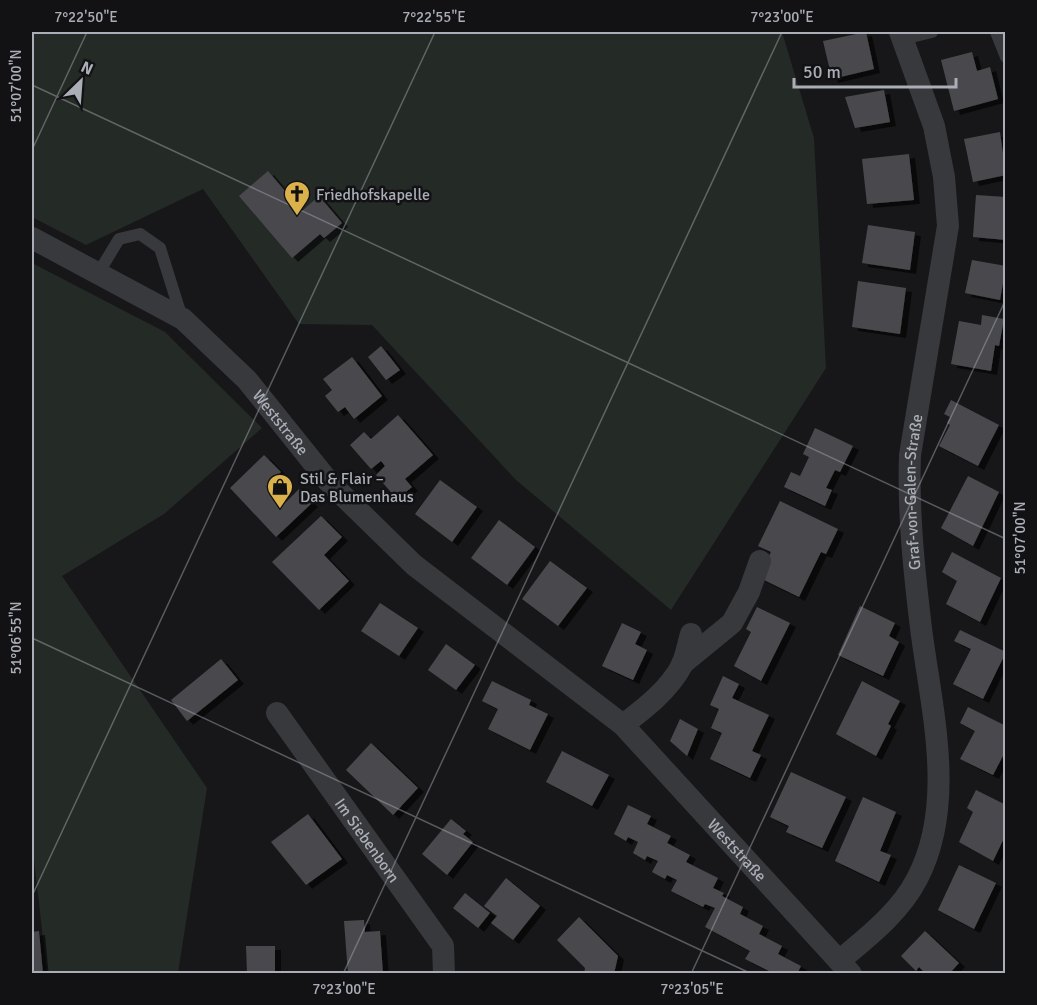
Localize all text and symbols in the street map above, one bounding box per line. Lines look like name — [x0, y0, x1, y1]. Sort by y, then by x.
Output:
text: 7°22'50"E — [54, 8, 118, 26]
text: 7°22'55"E — [402, 8, 466, 26]
text: 7°23'00"E — [750, 8, 814, 26]
text: 51°07'00"N — [7, 49, 25, 123]
north arrow — [51, 51, 111, 111]
scale bar — [794, 51, 956, 89]
text: N — [78, 57, 96, 80]
text: 50 m — [803, 61, 841, 83]
church icon: Friedhofskapelle — [282, 179, 312, 217]
place label: Friedhofskapelle — [316, 185, 430, 205]
street label: Weststraße — [248, 386, 312, 460]
street label: Graf-von-Galen-Straße — [901, 413, 928, 571]
place label: Stil & Flair – Das Blumenhaus — [300, 469, 414, 507]
shop icon: Stil & Flair – Das Blumenhaus — [265, 472, 295, 510]
text: 51°07'00"N — [1011, 501, 1029, 575]
text: 51°06'55"N — [7, 601, 25, 675]
street label: Im Siebenborn — [330, 795, 404, 887]
street label: Weststraße — [703, 815, 770, 886]
text: 7°23'00"E — [312, 980, 376, 998]
text: 7°23'05"E — [660, 980, 724, 998]

